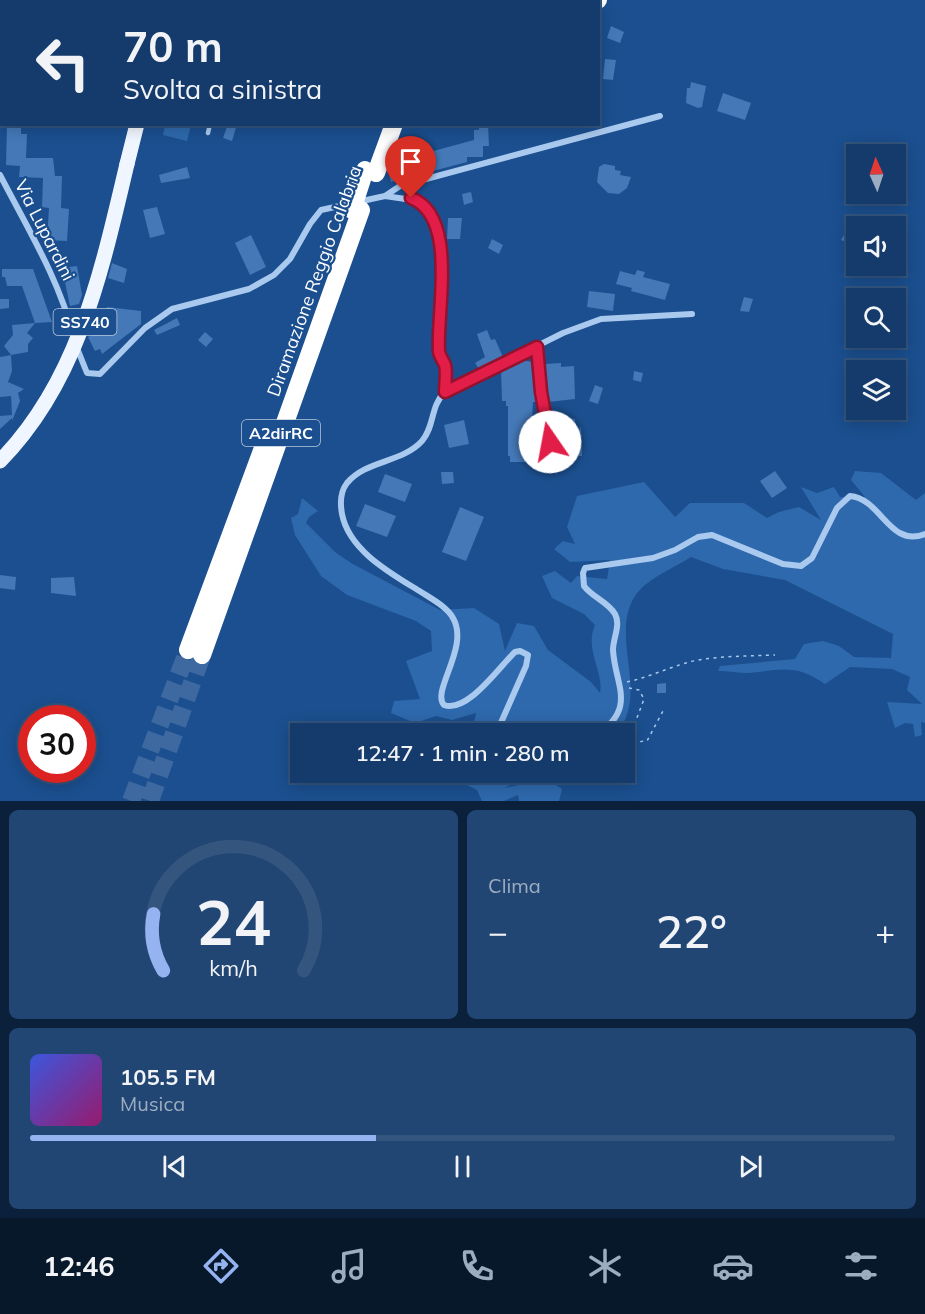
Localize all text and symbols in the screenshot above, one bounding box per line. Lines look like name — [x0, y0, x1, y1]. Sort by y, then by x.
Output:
text: 70 m — [123, 20, 223, 73]
icon: left — [24, 24, 102, 102]
text: Svolta a sinistra — [123, 72, 322, 106]
pin — [385, 136, 436, 198]
north arrow — [846, 144, 906, 204]
map controls — [846, 144, 906, 420]
icon: arrive — [394, 145, 427, 178]
street label: Diramazione Reggio Calabria — [261, 162, 367, 400]
street label: Via Lupardini — [10, 176, 80, 284]
button: sound — [846, 216, 906, 276]
button: search — [846, 288, 906, 348]
road number: SS740 — [54, 309, 116, 335]
button: layers — [846, 360, 906, 420]
position arrow — [518, 410, 582, 474]
road number: A2dirRC — [242, 420, 320, 446]
speed limit sign: 30 — [18, 705, 96, 783]
text: 12:47 · 1 min · 280 m — [355, 739, 570, 767]
text: Clima — [488, 873, 541, 898]
text: 24 — [196, 882, 271, 961]
text: 22° — [656, 903, 727, 959]
text: − — [488, 911, 508, 952]
text: + — [875, 911, 895, 952]
text: km/h — [209, 955, 258, 982]
text: 105.5 FM — [120, 1063, 216, 1091]
text: Musica — [120, 1091, 185, 1116]
icon: previous — [158, 1150, 191, 1183]
icon: pause — [446, 1150, 479, 1183]
icon: next — [734, 1150, 767, 1183]
icon: directions — [200, 1245, 242, 1287]
icon: music — [328, 1245, 370, 1287]
icon: phone — [456, 1245, 498, 1287]
icon: climate — [584, 1245, 626, 1287]
icon: car — [712, 1245, 754, 1287]
icon: filters — [840, 1245, 882, 1287]
text: 12:46 — [43, 1249, 114, 1283]

